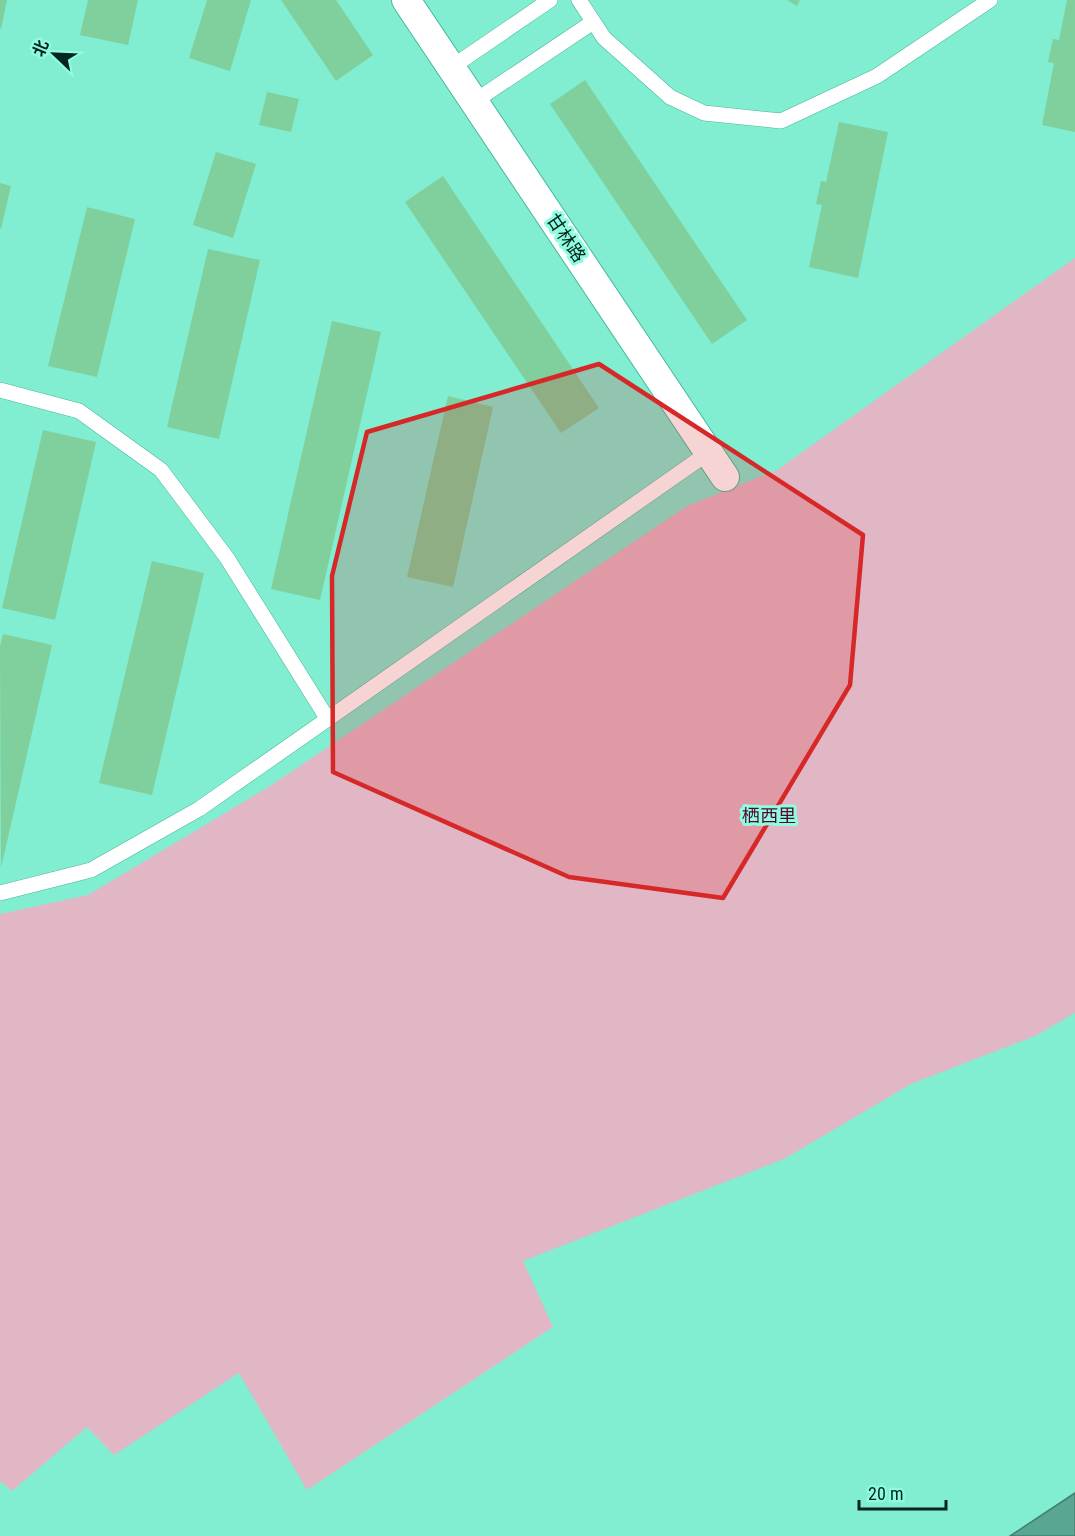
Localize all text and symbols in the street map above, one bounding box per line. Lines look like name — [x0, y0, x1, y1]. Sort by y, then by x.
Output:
north arrow — [24, 24, 84, 84]
text: 北 — [29, 37, 53, 59]
street label: 甘林路 — [543, 209, 590, 266]
park label: 栖西里 — [742, 805, 796, 826]
scale bar — [859, 1473, 946, 1511]
text: 20 m — [868, 1483, 903, 1504]

